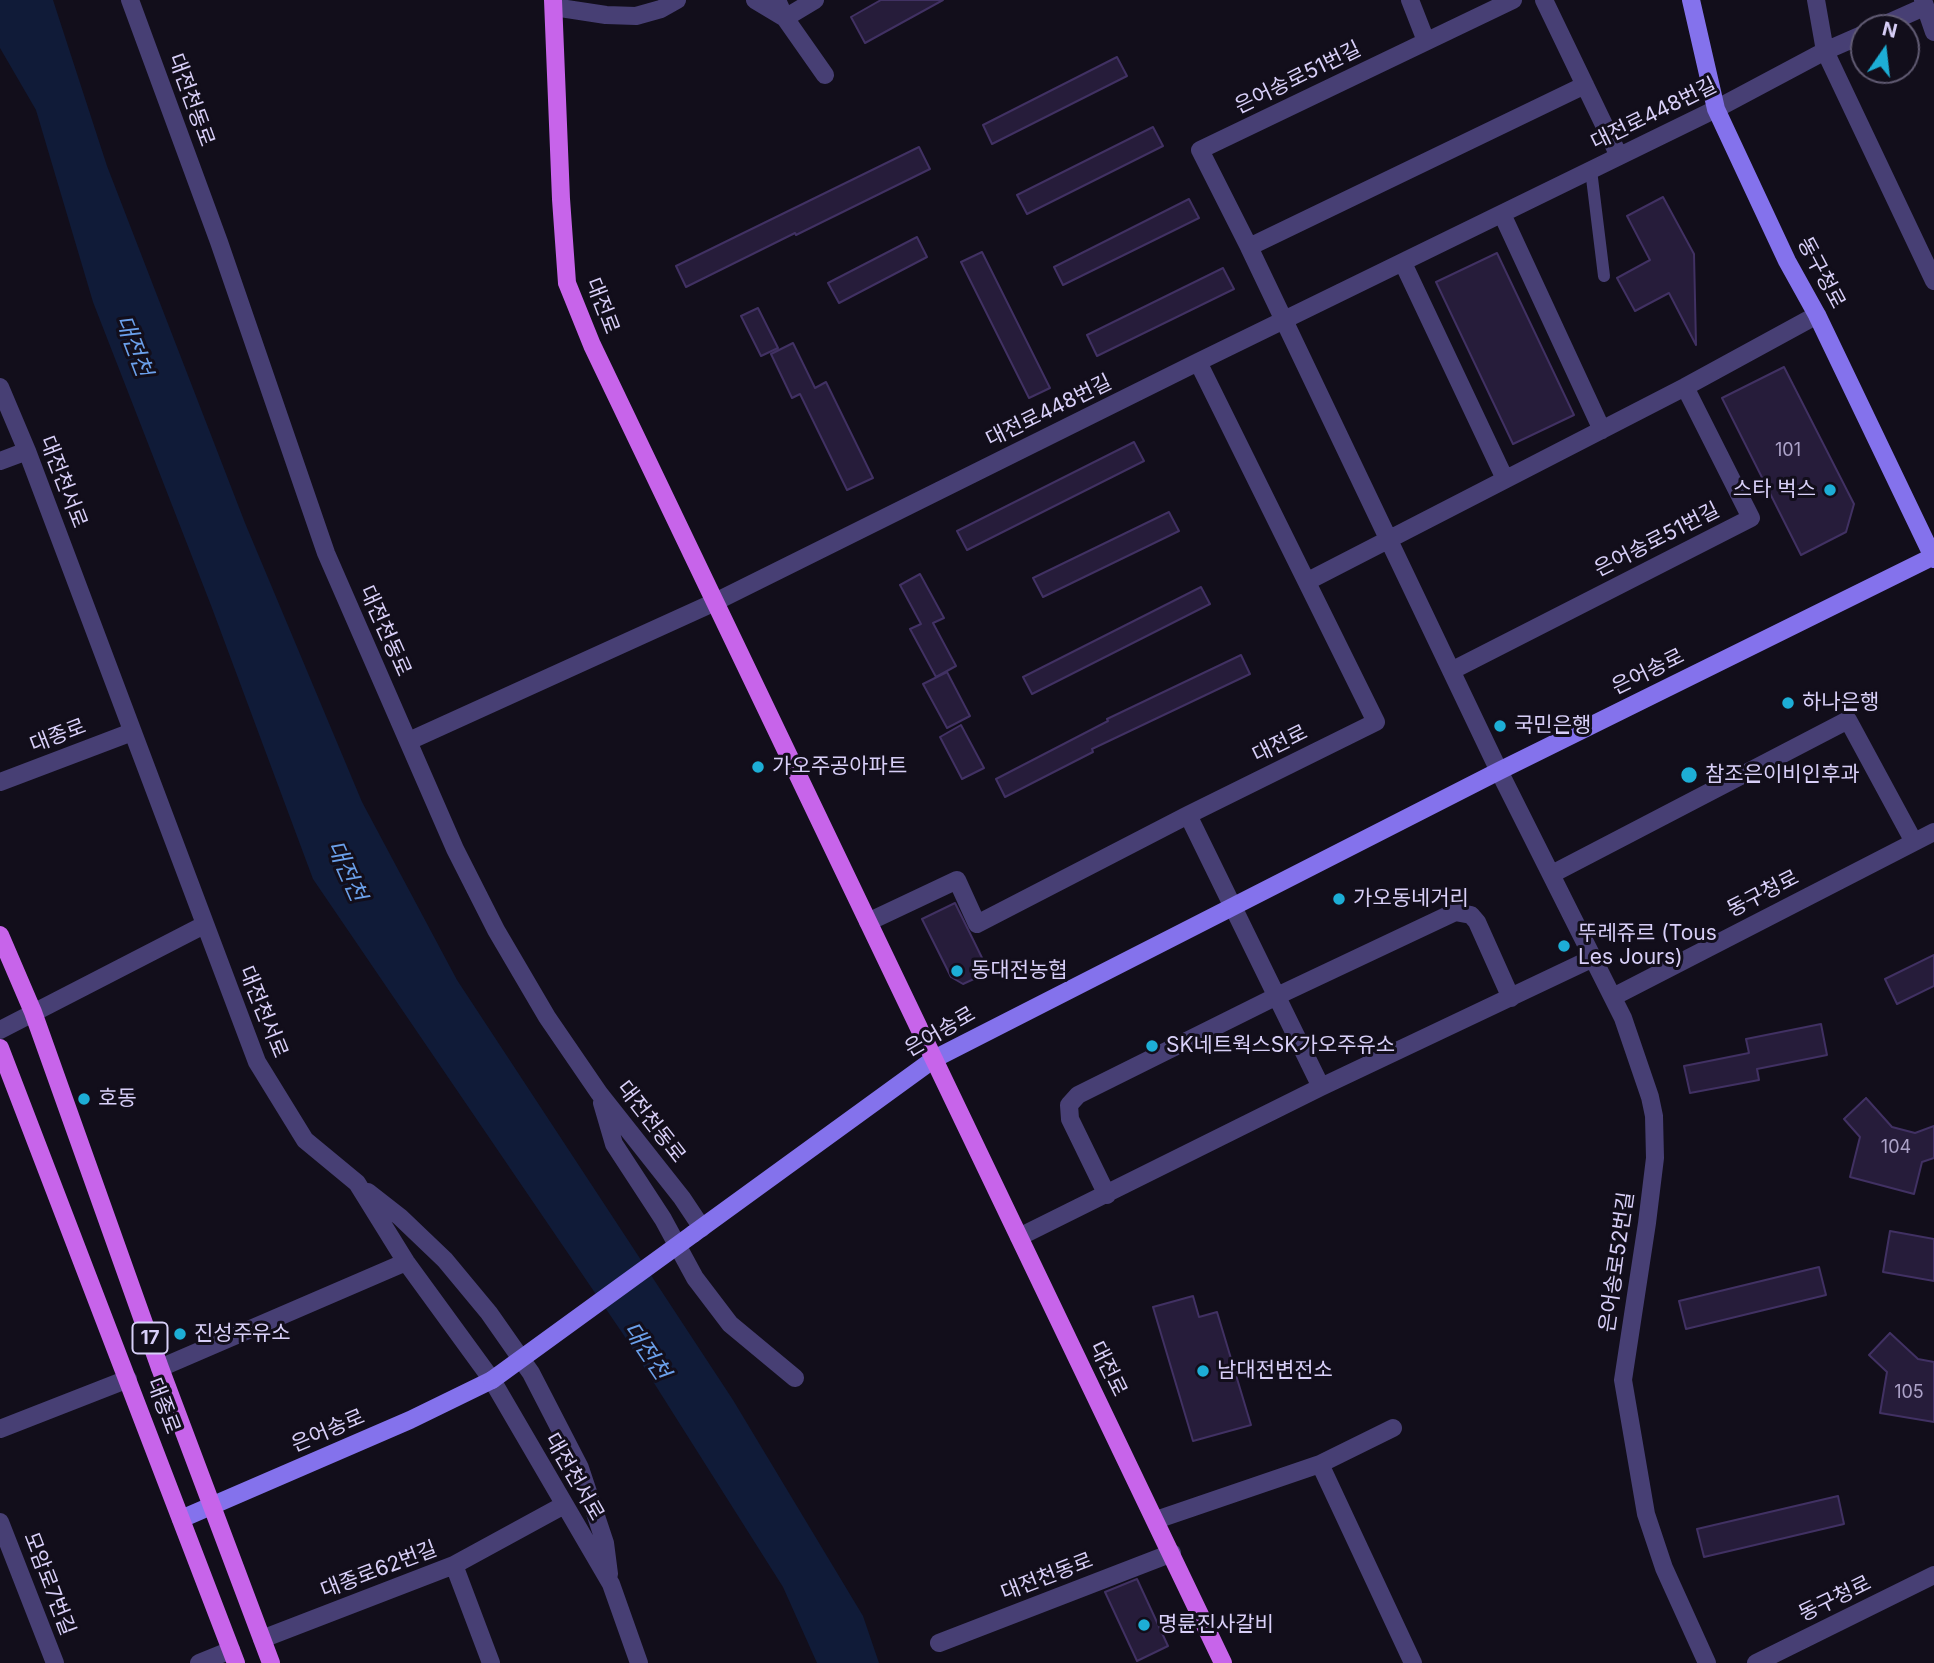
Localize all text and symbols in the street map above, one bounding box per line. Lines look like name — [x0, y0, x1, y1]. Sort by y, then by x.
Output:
north arrow — [1850, 14, 1920, 84]
text: N — [1880, 17, 1900, 43]
street label: 은어송로51번길 — [1231, 37, 1365, 119]
street label: 대전천동로 — [163, 50, 219, 150]
street label: 대전로448번길 — [1587, 73, 1721, 155]
street label: 동구청로 — [1792, 233, 1850, 313]
street label: 대전로 — [580, 274, 624, 338]
water label: 대전천 — [109, 311, 157, 381]
street label: 대전로448번길 — [982, 370, 1116, 452]
street label: 대전천서로 — [34, 432, 92, 532]
house number: 101 — [1775, 440, 1801, 462]
place label: 스타 벅스 — [1733, 477, 1816, 503]
marker: 스타 벅스 — [1822, 482, 1838, 498]
street label: 은어송로51번길 — [1590, 498, 1724, 582]
street label: 대전천동로 — [354, 582, 416, 680]
street label: 은어송로 — [1608, 644, 1688, 700]
place label: 하나은행 — [1802, 690, 1879, 716]
marker: 하나은행 — [1780, 695, 1796, 711]
place label: 국민은행 — [1514, 713, 1591, 739]
street label: 대종로 — [26, 714, 90, 758]
marker: 국민은행 — [1492, 718, 1508, 734]
street label: 대전로 — [1248, 720, 1312, 768]
place label: 가오주공아파트 — [772, 754, 907, 780]
marker: 가오주공아파트 — [750, 759, 766, 775]
place label: 참조은이비인후과 — [1705, 762, 1860, 788]
marker: 참조은이비인후과 — [1679, 765, 1699, 785]
water label: 대전천 — [320, 836, 372, 906]
street label: 동구청로 — [1723, 865, 1803, 923]
place label: 가오동네거리 — [1353, 886, 1469, 912]
marker: 가오동네거리 — [1331, 891, 1347, 907]
place label: 뚜레쥬르 (Tous Les Jours) — [1578, 921, 1717, 971]
marker: 뚜레쥬르 (Tous Les Jours) — [1556, 938, 1572, 954]
place label: 동대전농협 — [971, 958, 1068, 984]
street label: 대전천서로 — [233, 962, 293, 1062]
marker: 동대전농협 — [949, 963, 965, 979]
street label: 은어송로 — [900, 1002, 980, 1062]
place label: SK네트웍스SK가오주유소 — [1166, 1033, 1395, 1059]
marker: SK네트웍스SK가오주유소 — [1144, 1038, 1160, 1054]
street label: 대전천동로 — [611, 1076, 691, 1168]
place label: 호동 — [98, 1086, 137, 1112]
marker: 호동 — [76, 1091, 92, 1107]
house number: 104 — [1881, 1137, 1911, 1159]
street label: 은어송로52번길 — [1595, 1190, 1639, 1334]
water label: 대전천 — [617, 1317, 675, 1385]
place label: 진성주유소 — [194, 1321, 291, 1347]
road number: 17 — [132, 1322, 168, 1354]
marker: 진성주유소 — [172, 1326, 188, 1342]
street label: 대전로 — [1084, 1337, 1132, 1401]
place label: 남대전변전소 — [1217, 1358, 1333, 1384]
marker: 남대전변전소 — [1195, 1363, 1211, 1379]
street label: 대종로 — [141, 1374, 185, 1438]
house number: 105 — [1894, 1382, 1924, 1404]
street label: 은어송로 — [288, 1404, 368, 1458]
street label: 대전천서로 — [539, 1429, 609, 1525]
street label: 모암로7번길 — [18, 1529, 80, 1639]
street label: 대종로62번길 — [317, 1536, 441, 1604]
street label: 대전천동로 — [997, 1548, 1097, 1606]
street label: 동구청로 — [1795, 1571, 1875, 1627]
place label: 명륜진사갈비 — [1158, 1612, 1274, 1638]
marker: 명륜진사갈비 — [1136, 1617, 1152, 1633]

